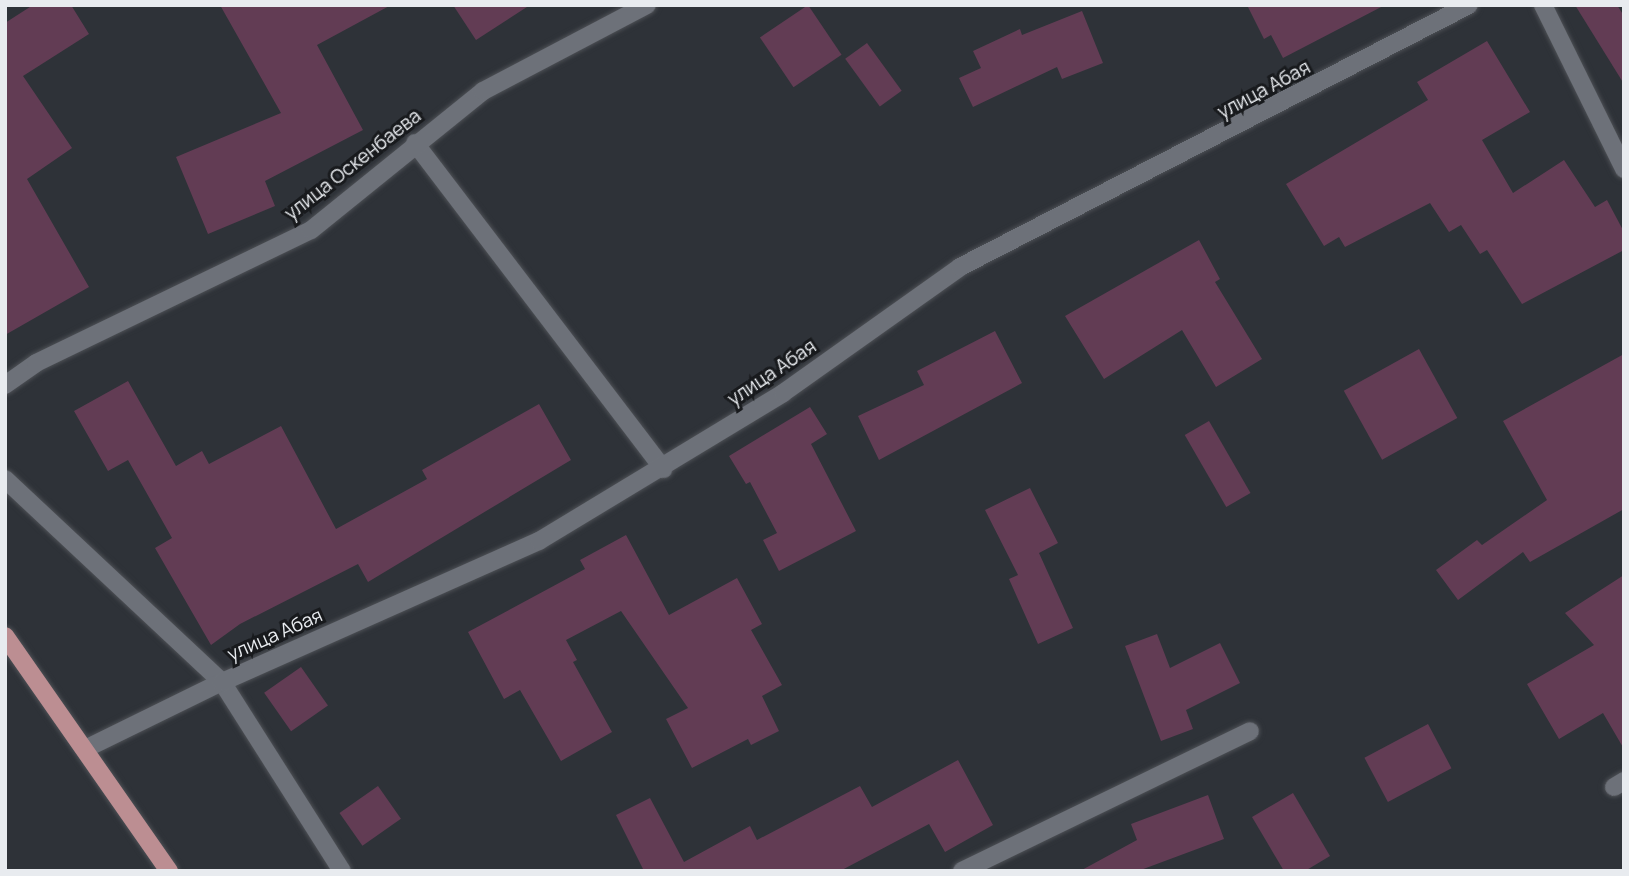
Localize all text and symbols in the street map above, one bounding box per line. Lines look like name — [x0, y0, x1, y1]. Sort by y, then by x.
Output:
street label: улица Абая — [1214, 56, 1314, 124]
street label: улица Оскенбаева — [280, 105, 426, 225]
street label: улица Абая — [723, 335, 821, 411]
street label: улица Абая — [224, 604, 326, 666]

